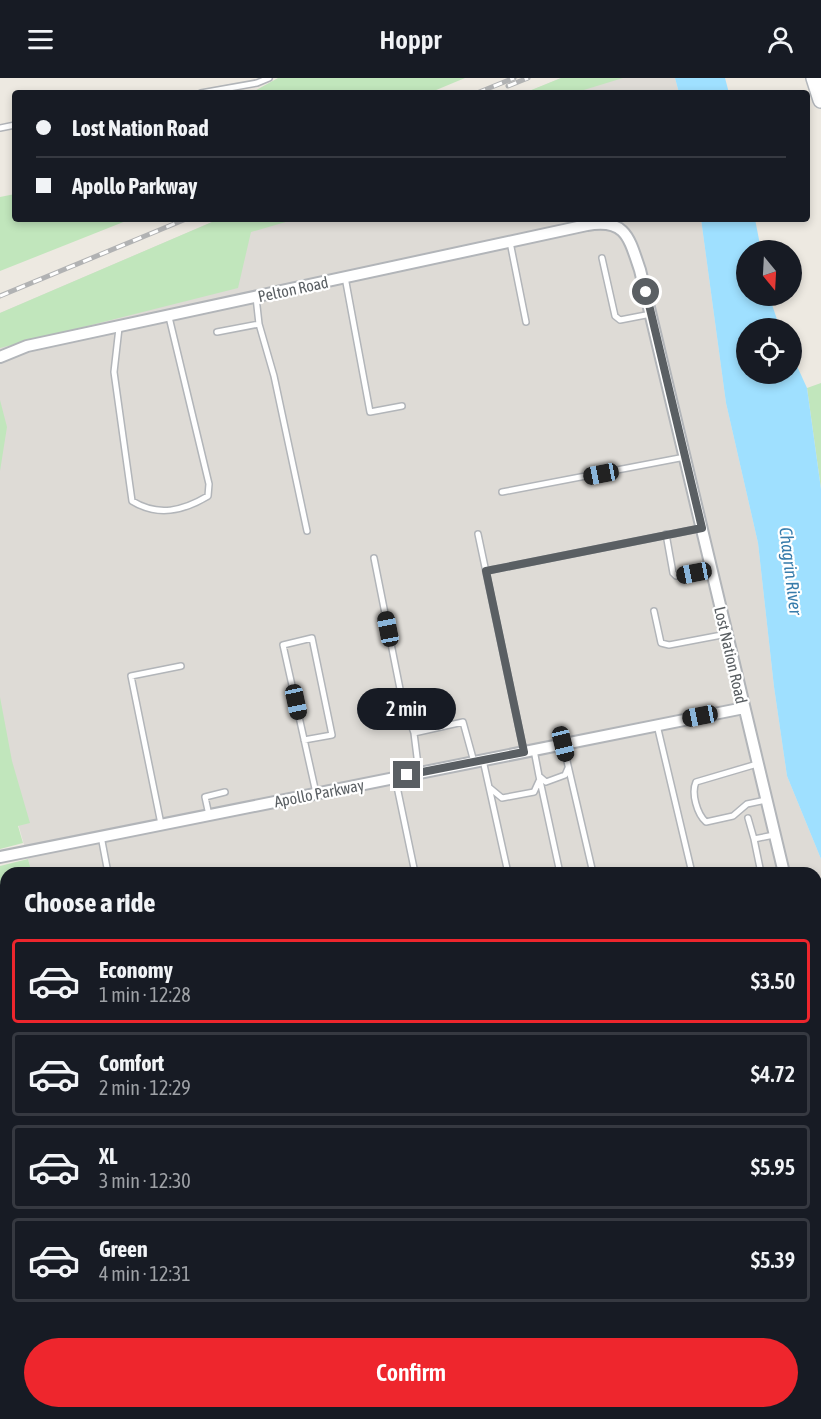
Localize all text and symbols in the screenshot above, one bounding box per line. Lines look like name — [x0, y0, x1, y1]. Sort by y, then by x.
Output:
icon: menu — [24, 23, 57, 56]
icon: person — [764, 23, 797, 56]
text: Hoppr — [380, 24, 441, 55]
text: Lost Nation Road — [72, 115, 209, 141]
text: Apollo Parkway — [72, 173, 197, 199]
north arrow — [736, 240, 802, 306]
map controls — [736, 240, 802, 384]
street label: Pelton Road — [256, 273, 330, 305]
route start — [632, 278, 659, 305]
button: locate — [736, 318, 802, 384]
car — [582, 462, 620, 486]
water label: Chagrin River — [775, 526, 807, 617]
car — [675, 561, 713, 585]
street label: Lost Nation Road — [711, 605, 751, 705]
car — [376, 610, 400, 648]
car — [283, 683, 309, 721]
callout: 2 min — [358, 688, 456, 730]
text: 2 min — [386, 697, 427, 720]
car — [681, 704, 719, 728]
car — [550, 724, 576, 764]
route end — [393, 761, 420, 788]
street label: Apollo Parkway — [273, 775, 366, 812]
text: Choose a ride — [24, 887, 156, 918]
icon: car — [27, 954, 81, 1008]
text: Economy — [99, 957, 173, 983]
text: $3.50 — [751, 968, 795, 994]
text: 1 min · 12:28 — [99, 983, 191, 1006]
icon: car — [27, 1047, 81, 1101]
text: Comfort — [99, 1050, 164, 1076]
text: $4.72 — [751, 1061, 795, 1087]
text: 2 min · 12:29 — [99, 1076, 191, 1099]
icon: car — [27, 1140, 81, 1194]
text: XL — [99, 1143, 117, 1169]
text: $5.95 — [751, 1154, 795, 1180]
text: 3 min · 12:30 — [99, 1169, 191, 1192]
icon: car — [27, 1233, 81, 1287]
text: Green — [99, 1236, 148, 1262]
text: $5.39 — [751, 1247, 795, 1273]
text: 4 min · 12:31 — [99, 1262, 191, 1285]
button: Confirm — [24, 1338, 798, 1407]

